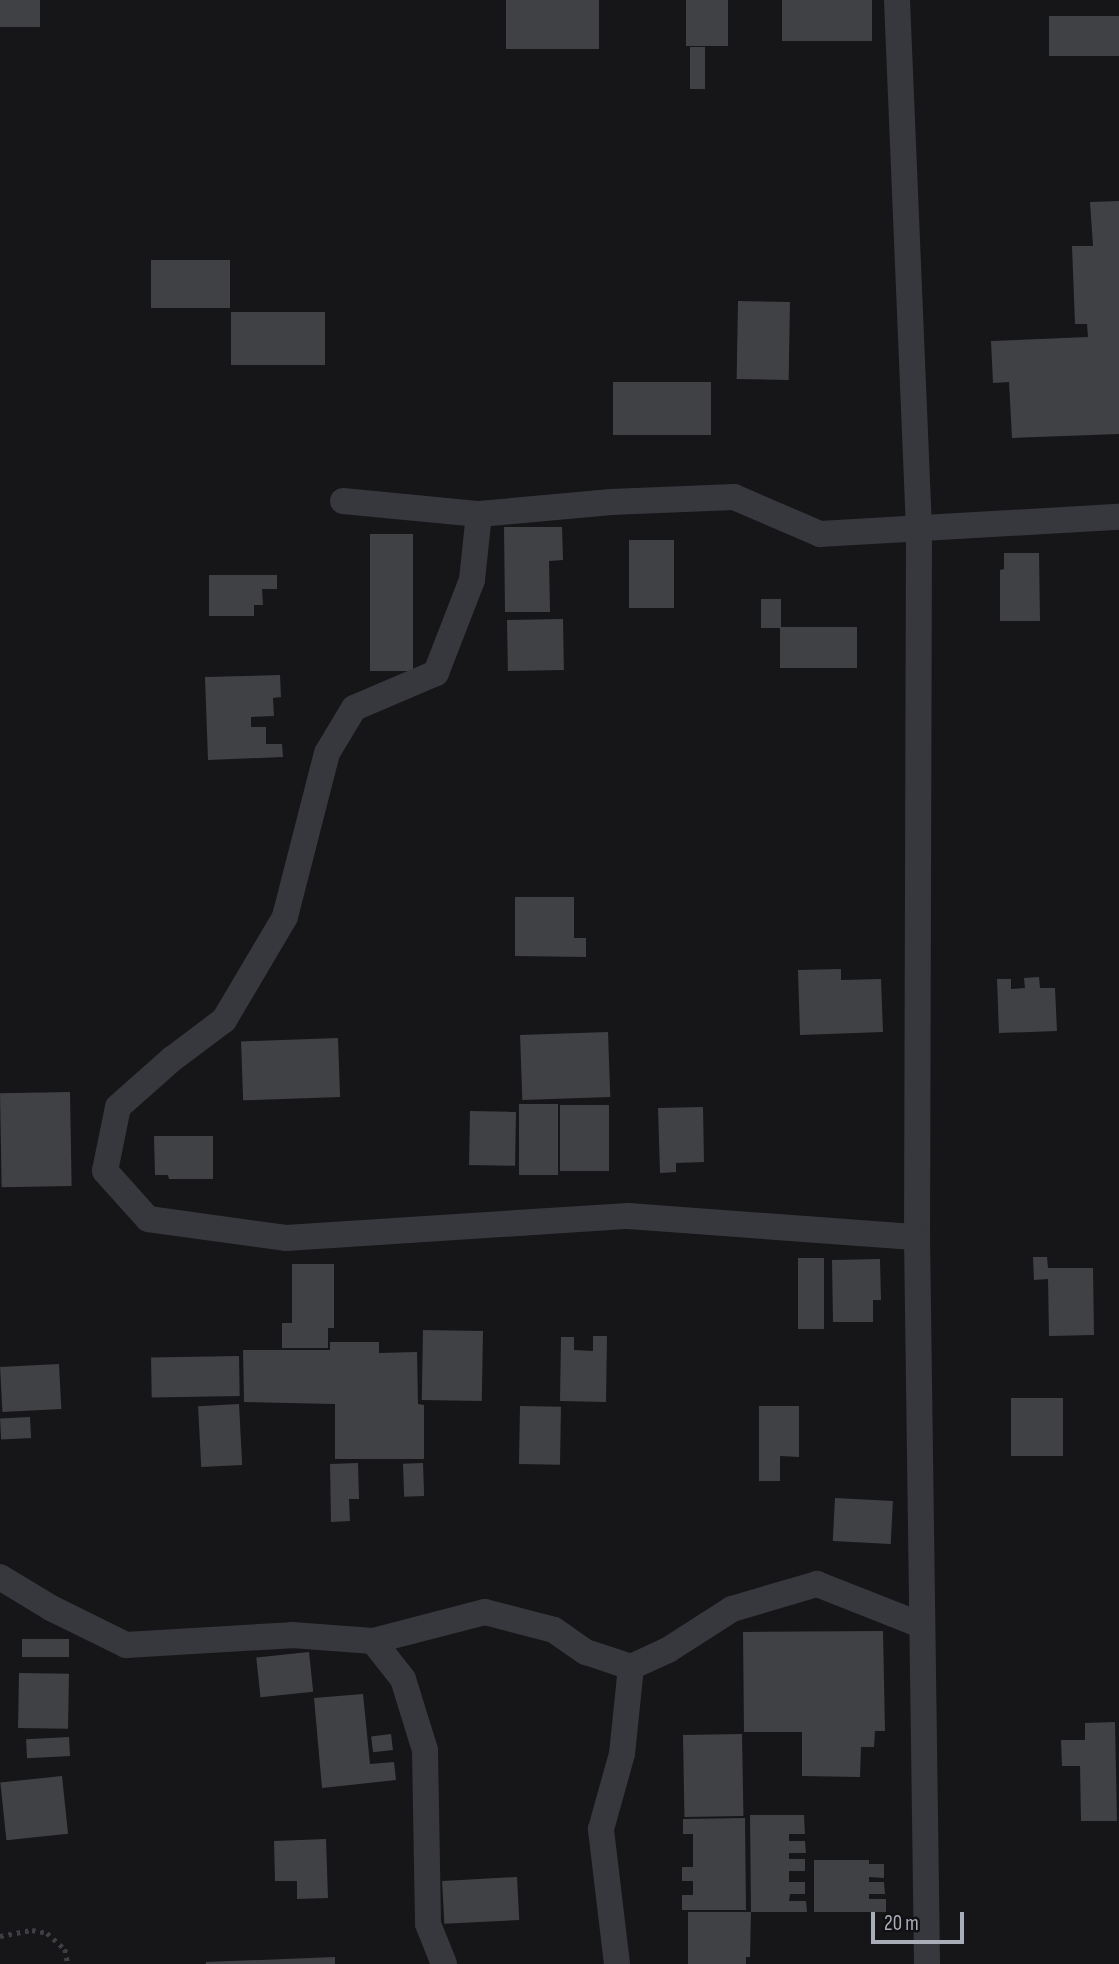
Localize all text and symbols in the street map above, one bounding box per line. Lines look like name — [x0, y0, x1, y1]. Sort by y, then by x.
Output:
scale bar — [874, 1898, 967, 1942]
text: 20 m — [884, 1911, 919, 1936]

